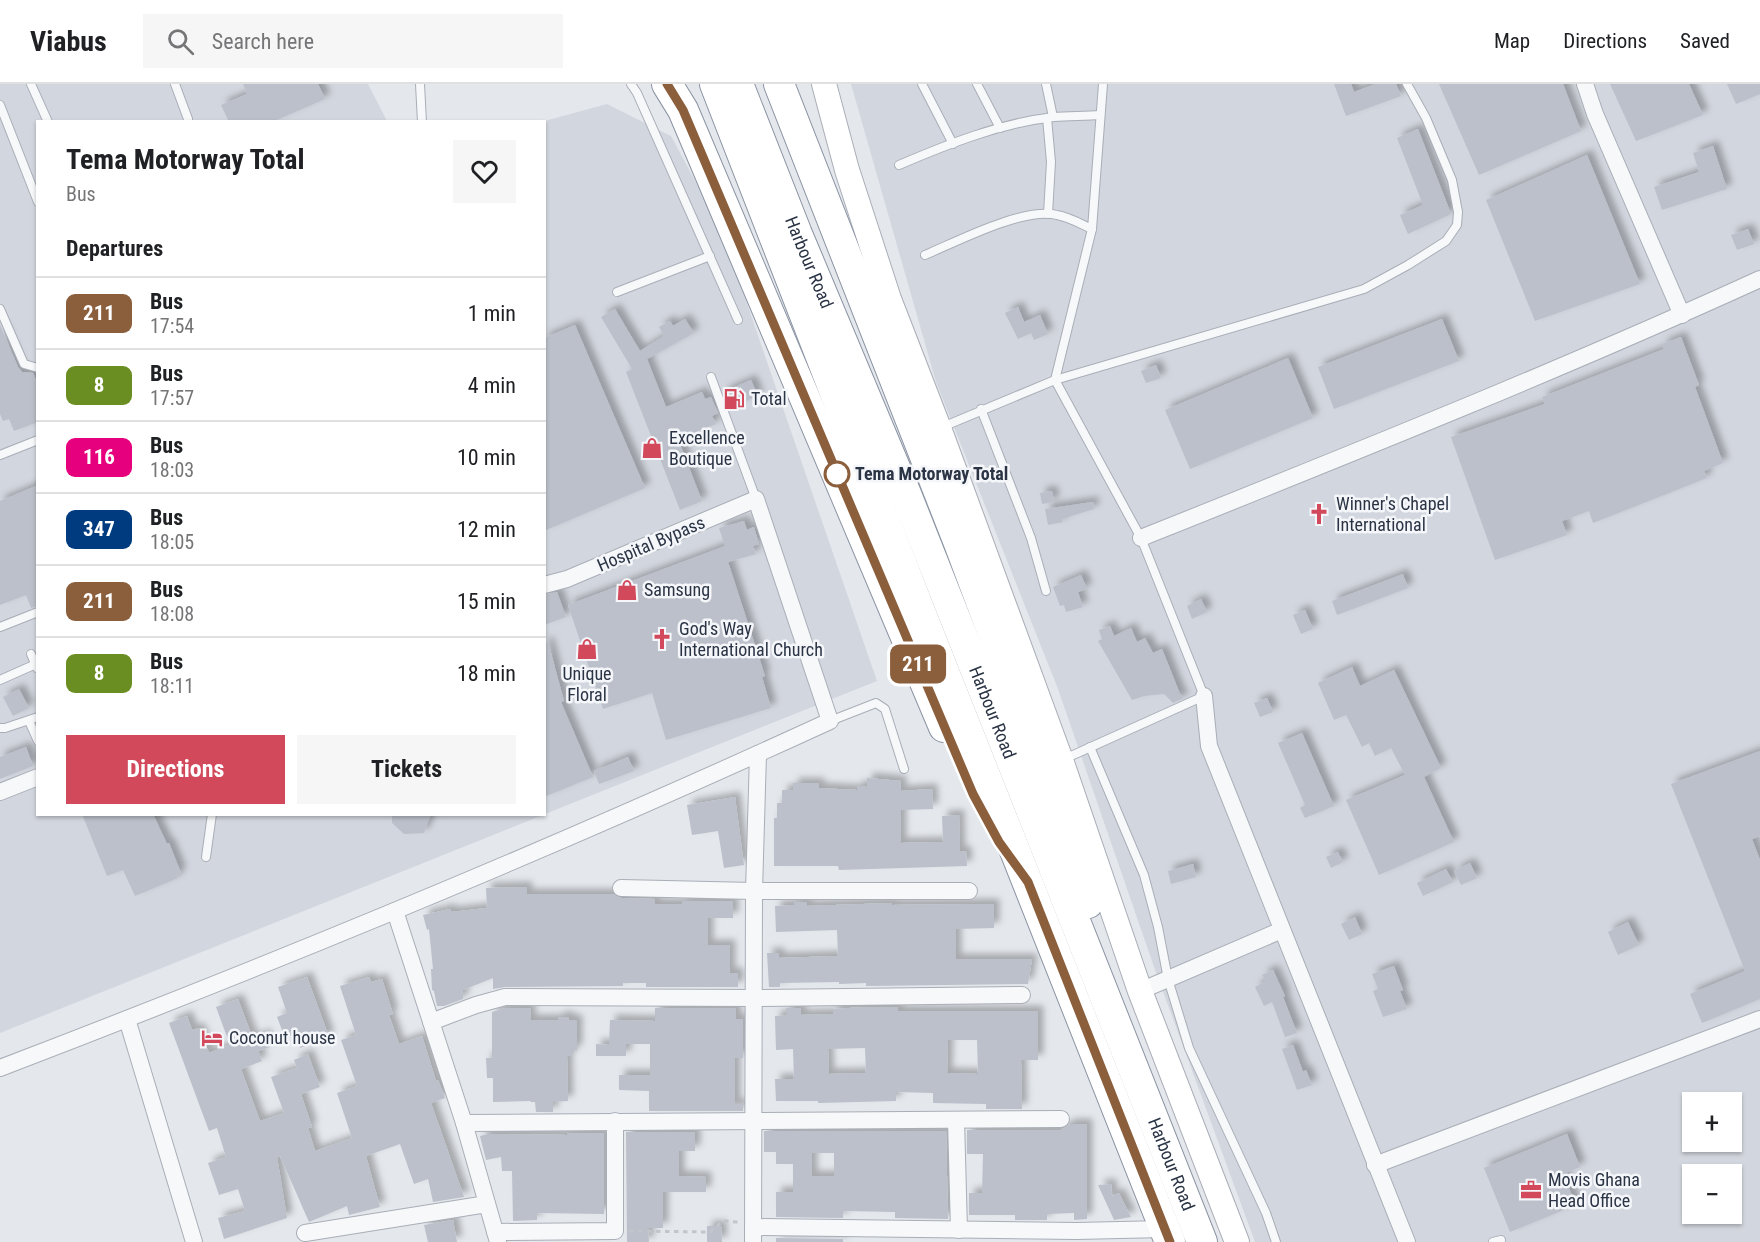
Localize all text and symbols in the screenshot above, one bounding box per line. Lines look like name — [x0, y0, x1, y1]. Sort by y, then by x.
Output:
search box — [143, 14, 563, 68]
text: Viabus — [30, 25, 107, 58]
icon: search — [164, 25, 197, 58]
text: Search here — [212, 29, 314, 54]
text: Map — [1494, 29, 1530, 53]
text: Directions — [1563, 29, 1647, 53]
text: Saved — [1680, 29, 1730, 53]
button: heart — [453, 140, 516, 203]
text: Tema Motorway Total — [66, 143, 305, 176]
text: Bus — [66, 182, 96, 206]
street label: Harbour Road — [781, 213, 838, 311]
text: Departures — [66, 236, 163, 261]
text: Bus — [150, 289, 183, 314]
text: 211 — [83, 301, 115, 325]
text: 1 min — [468, 301, 516, 326]
text: 17:54 — [150, 314, 194, 338]
text: Bus — [150, 361, 183, 386]
text: 8 — [94, 373, 104, 397]
text: 4 min — [468, 373, 516, 398]
text: 17:57 — [150, 386, 194, 410]
fuel station icon: Total — [722, 387, 746, 411]
place label: Total — [751, 388, 787, 409]
place label: Excellence Boutique — [669, 427, 745, 469]
text: Bus — [150, 433, 183, 458]
shop icon: Excellence Boutique — [640, 436, 664, 460]
text: 116 — [83, 445, 115, 469]
text: 10 min — [457, 445, 516, 470]
text: 18:03 — [150, 458, 194, 482]
marker: Tema Motorway Total — [824, 461, 850, 487]
place label: Tema Motorway Total — [855, 463, 1008, 484]
place label: Winner's Chapel International — [1336, 493, 1449, 535]
church icon: Winner's Chapel International — [1307, 502, 1331, 526]
text: Bus — [150, 505, 183, 530]
street label: Hospital Bypass — [594, 511, 708, 576]
text: 347 — [83, 517, 115, 541]
text: 12 min — [457, 517, 516, 542]
text: 18:05 — [150, 530, 194, 554]
text: Bus — [150, 577, 183, 602]
shop icon: Samsung — [615, 578, 639, 602]
place label: Samsung — [644, 579, 710, 600]
text: 211 — [83, 589, 115, 613]
text: 15 min — [457, 589, 516, 614]
text: 18:08 — [150, 602, 194, 626]
place label: God's Way International Church — [679, 618, 823, 660]
church icon: God's Way International Church — [650, 627, 674, 651]
shop icon: Unique Floral — [575, 637, 599, 661]
line badge: 211 — [884, 644, 952, 684]
text: Bus — [150, 649, 183, 674]
text: 211 — [902, 652, 934, 676]
text: 8 — [94, 661, 104, 685]
text: 18 min — [457, 661, 516, 686]
place label: Unique Floral — [562, 663, 612, 705]
street label: Harbour Road — [965, 663, 1021, 762]
text: 18:11 — [150, 674, 194, 698]
button: Directions — [66, 735, 285, 804]
button: Tickets — [297, 735, 516, 804]
hotel icon: Coconut house — [200, 1026, 224, 1050]
place label: Coconut house — [229, 1027, 336, 1048]
map controls — [1682, 1092, 1742, 1224]
button: + — [1682, 1092, 1742, 1152]
street label: Harbour Road — [1144, 1115, 1199, 1213]
button: − — [1682, 1164, 1742, 1224]
place label: Movis Ghana Head Office — [1548, 1169, 1640, 1211]
office icon: Movis Ghana Head Office — [1519, 1178, 1543, 1202]

